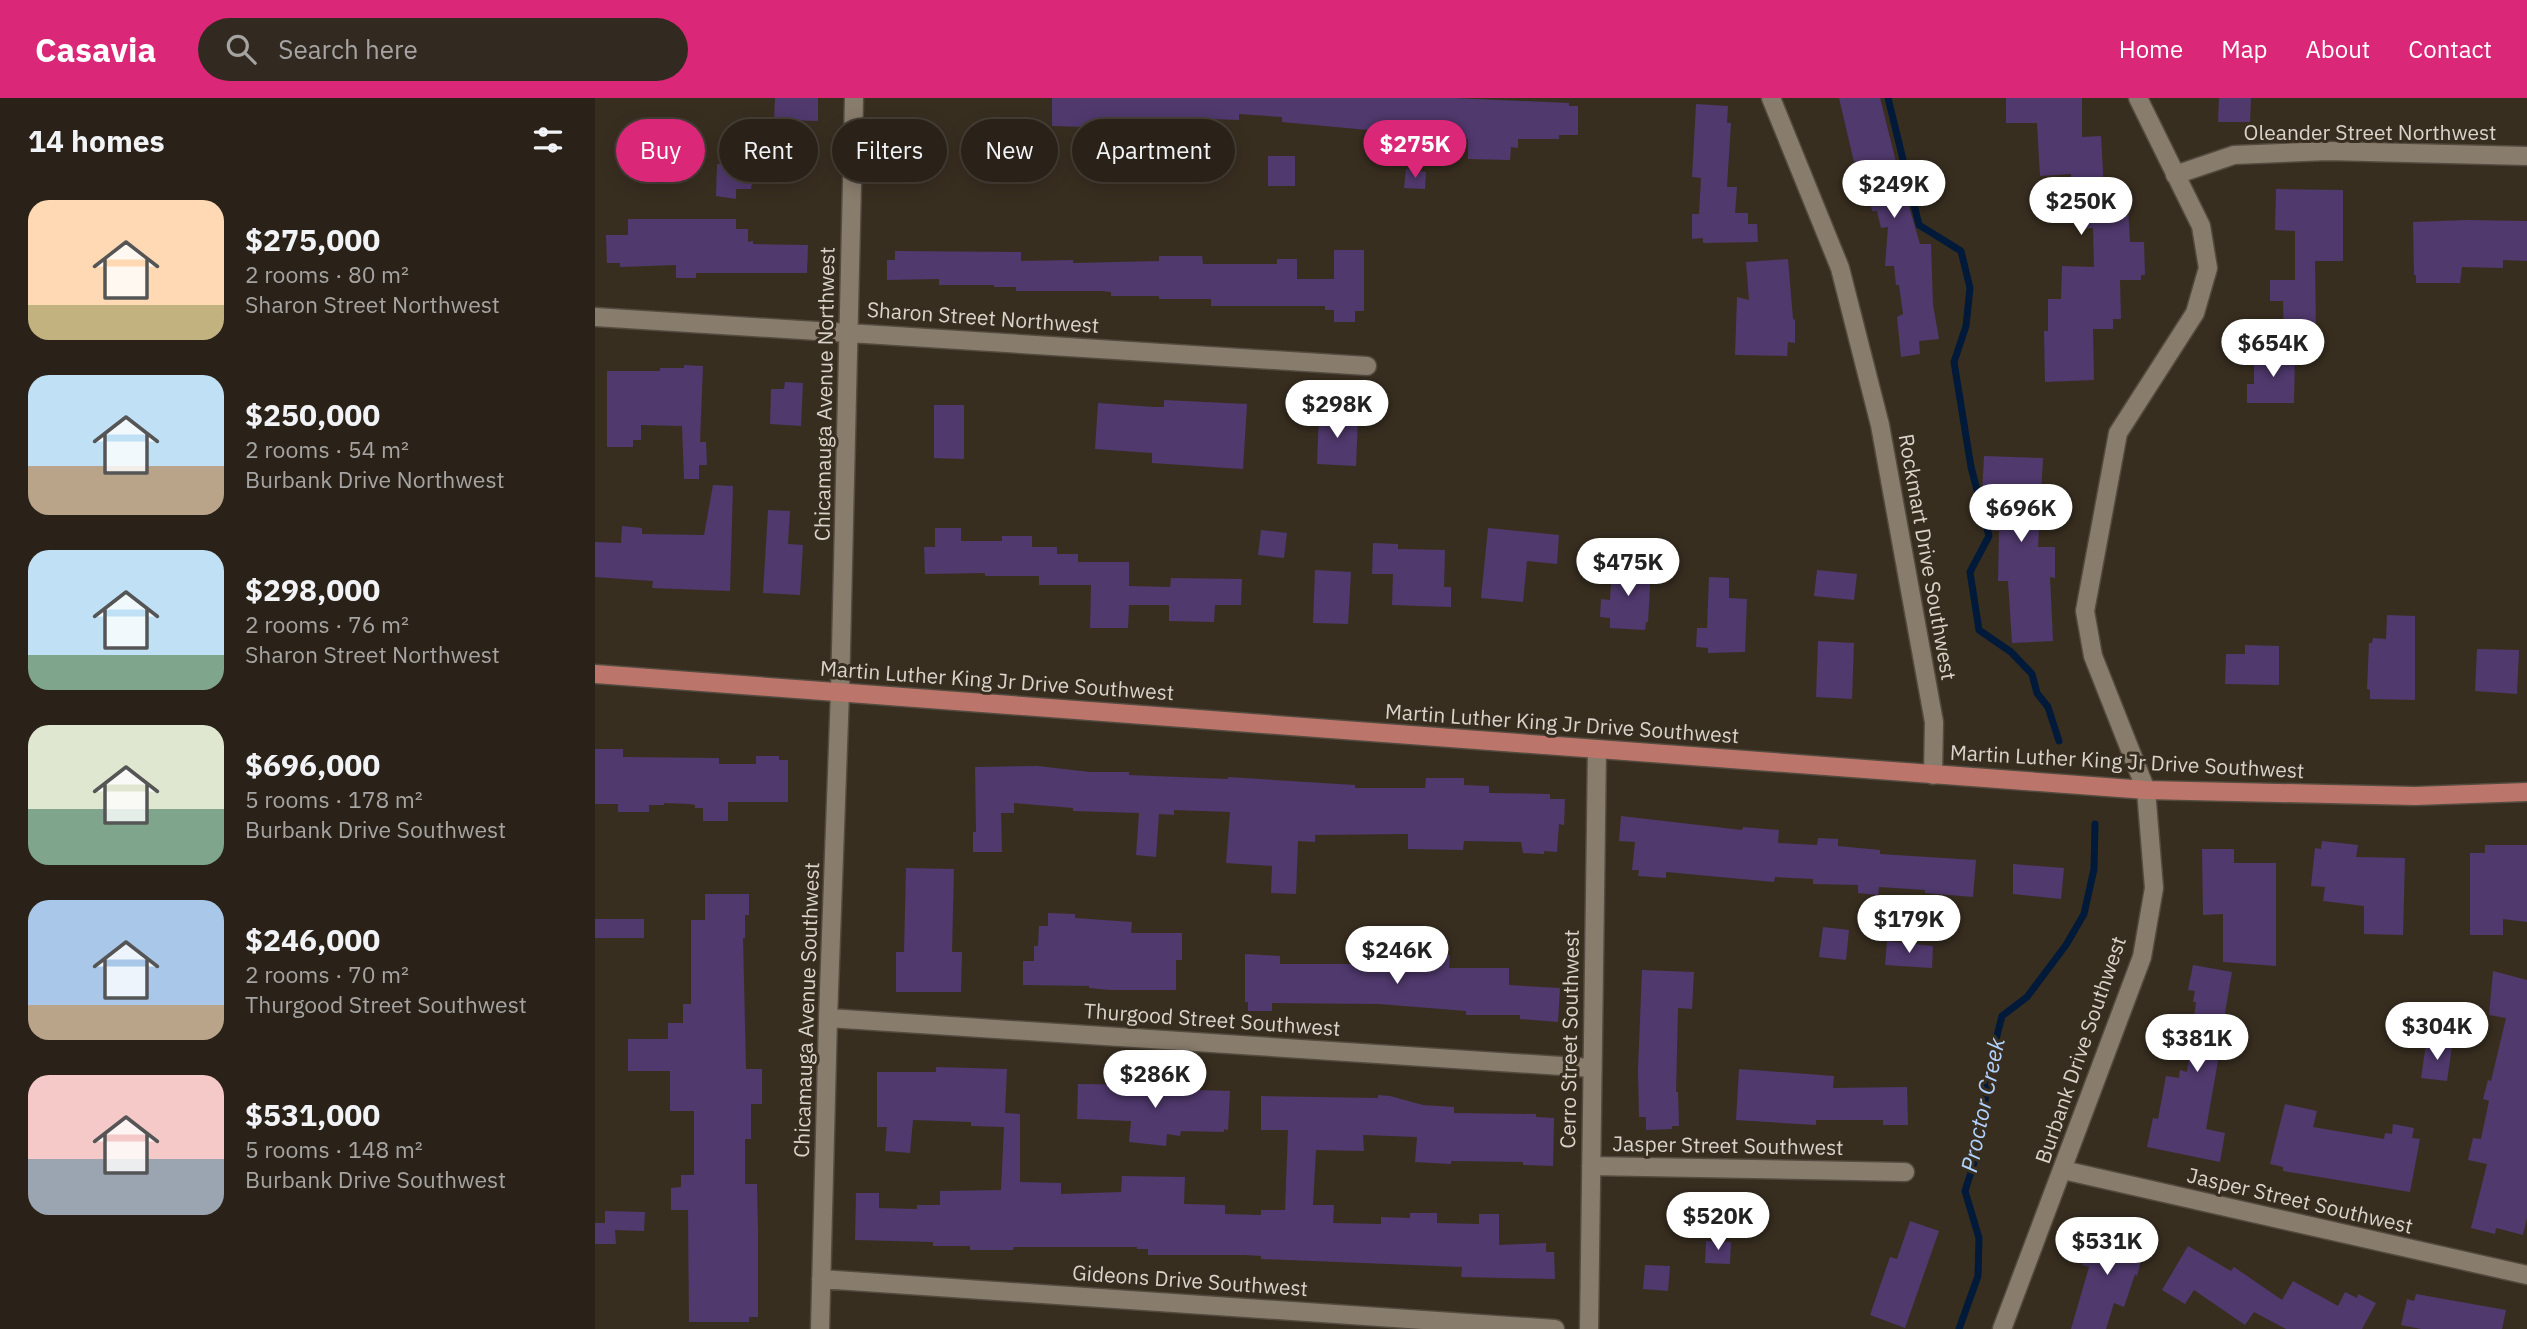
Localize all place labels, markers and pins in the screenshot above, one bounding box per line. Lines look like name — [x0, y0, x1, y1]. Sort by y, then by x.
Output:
pin: $275K — [1366, 120, 1464, 180]
pin: $249K — [1845, 160, 1943, 220]
pin: $250K — [2032, 178, 2130, 237]
pin: $654K — [2224, 320, 2322, 379]
pin: $298K — [1288, 380, 1386, 440]
pin: $696K — [1972, 484, 2070, 544]
pin: $475K — [1579, 538, 1677, 598]
pin: $179K — [1860, 896, 1958, 955]
pin: $246K — [1348, 926, 1446, 986]
pin: $304K — [2388, 1002, 2486, 1062]
pin: $381K — [2148, 1014, 2246, 1074]
pin: $286K — [1106, 1051, 1204, 1110]
pin: $520K — [1669, 1192, 1767, 1252]
pin: $531K — [2058, 1218, 2156, 1277]

